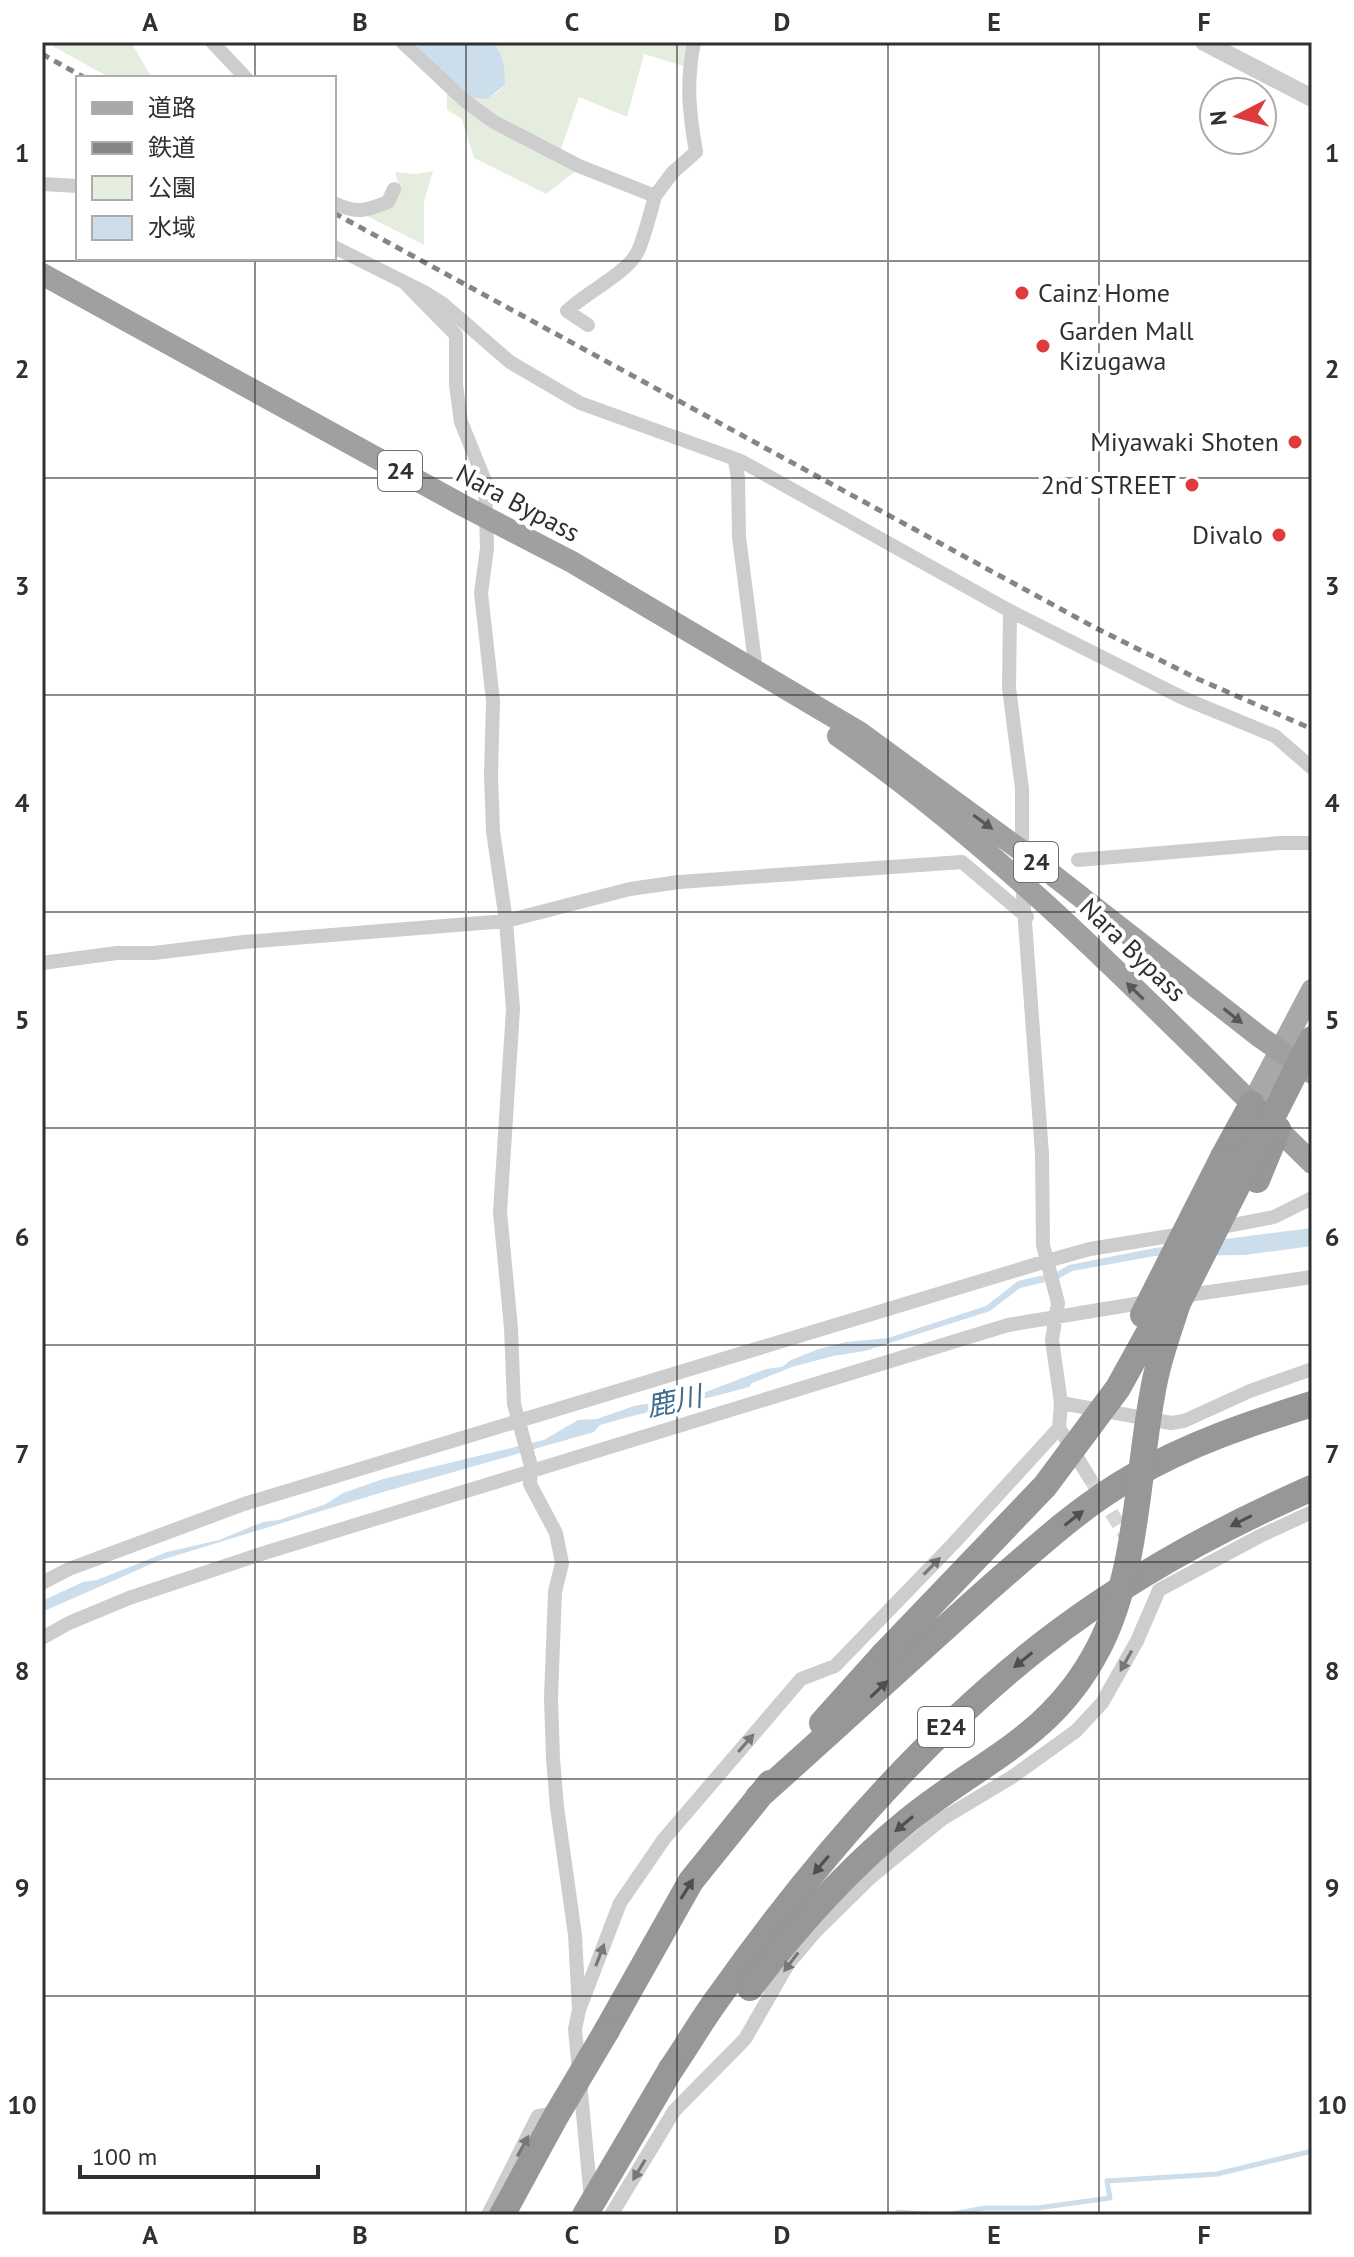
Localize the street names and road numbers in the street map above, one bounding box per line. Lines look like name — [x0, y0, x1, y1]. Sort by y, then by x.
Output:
road number: 24 — [378, 451, 422, 491]
street label: Nara Bypass — [451, 456, 586, 549]
road number: 24 — [1014, 842, 1058, 882]
street label: Nara Bypass — [1073, 891, 1193, 1008]
road number: E24 — [918, 1707, 974, 1747]

